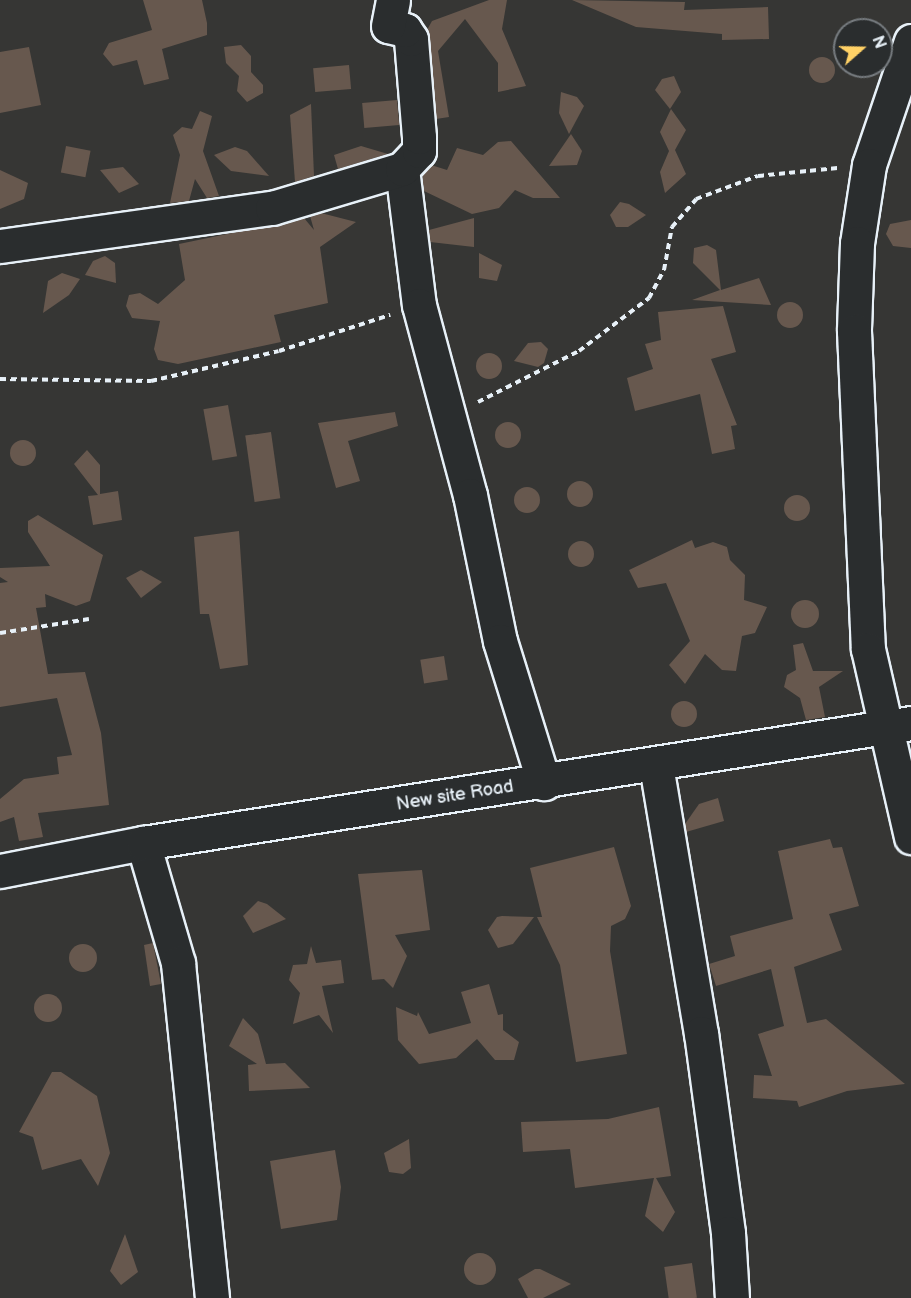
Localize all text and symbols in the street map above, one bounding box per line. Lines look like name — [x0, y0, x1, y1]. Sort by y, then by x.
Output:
north arrow — [833, 18, 893, 78]
text: N — [868, 33, 889, 51]
street label: New site Road — [395, 776, 515, 816]

